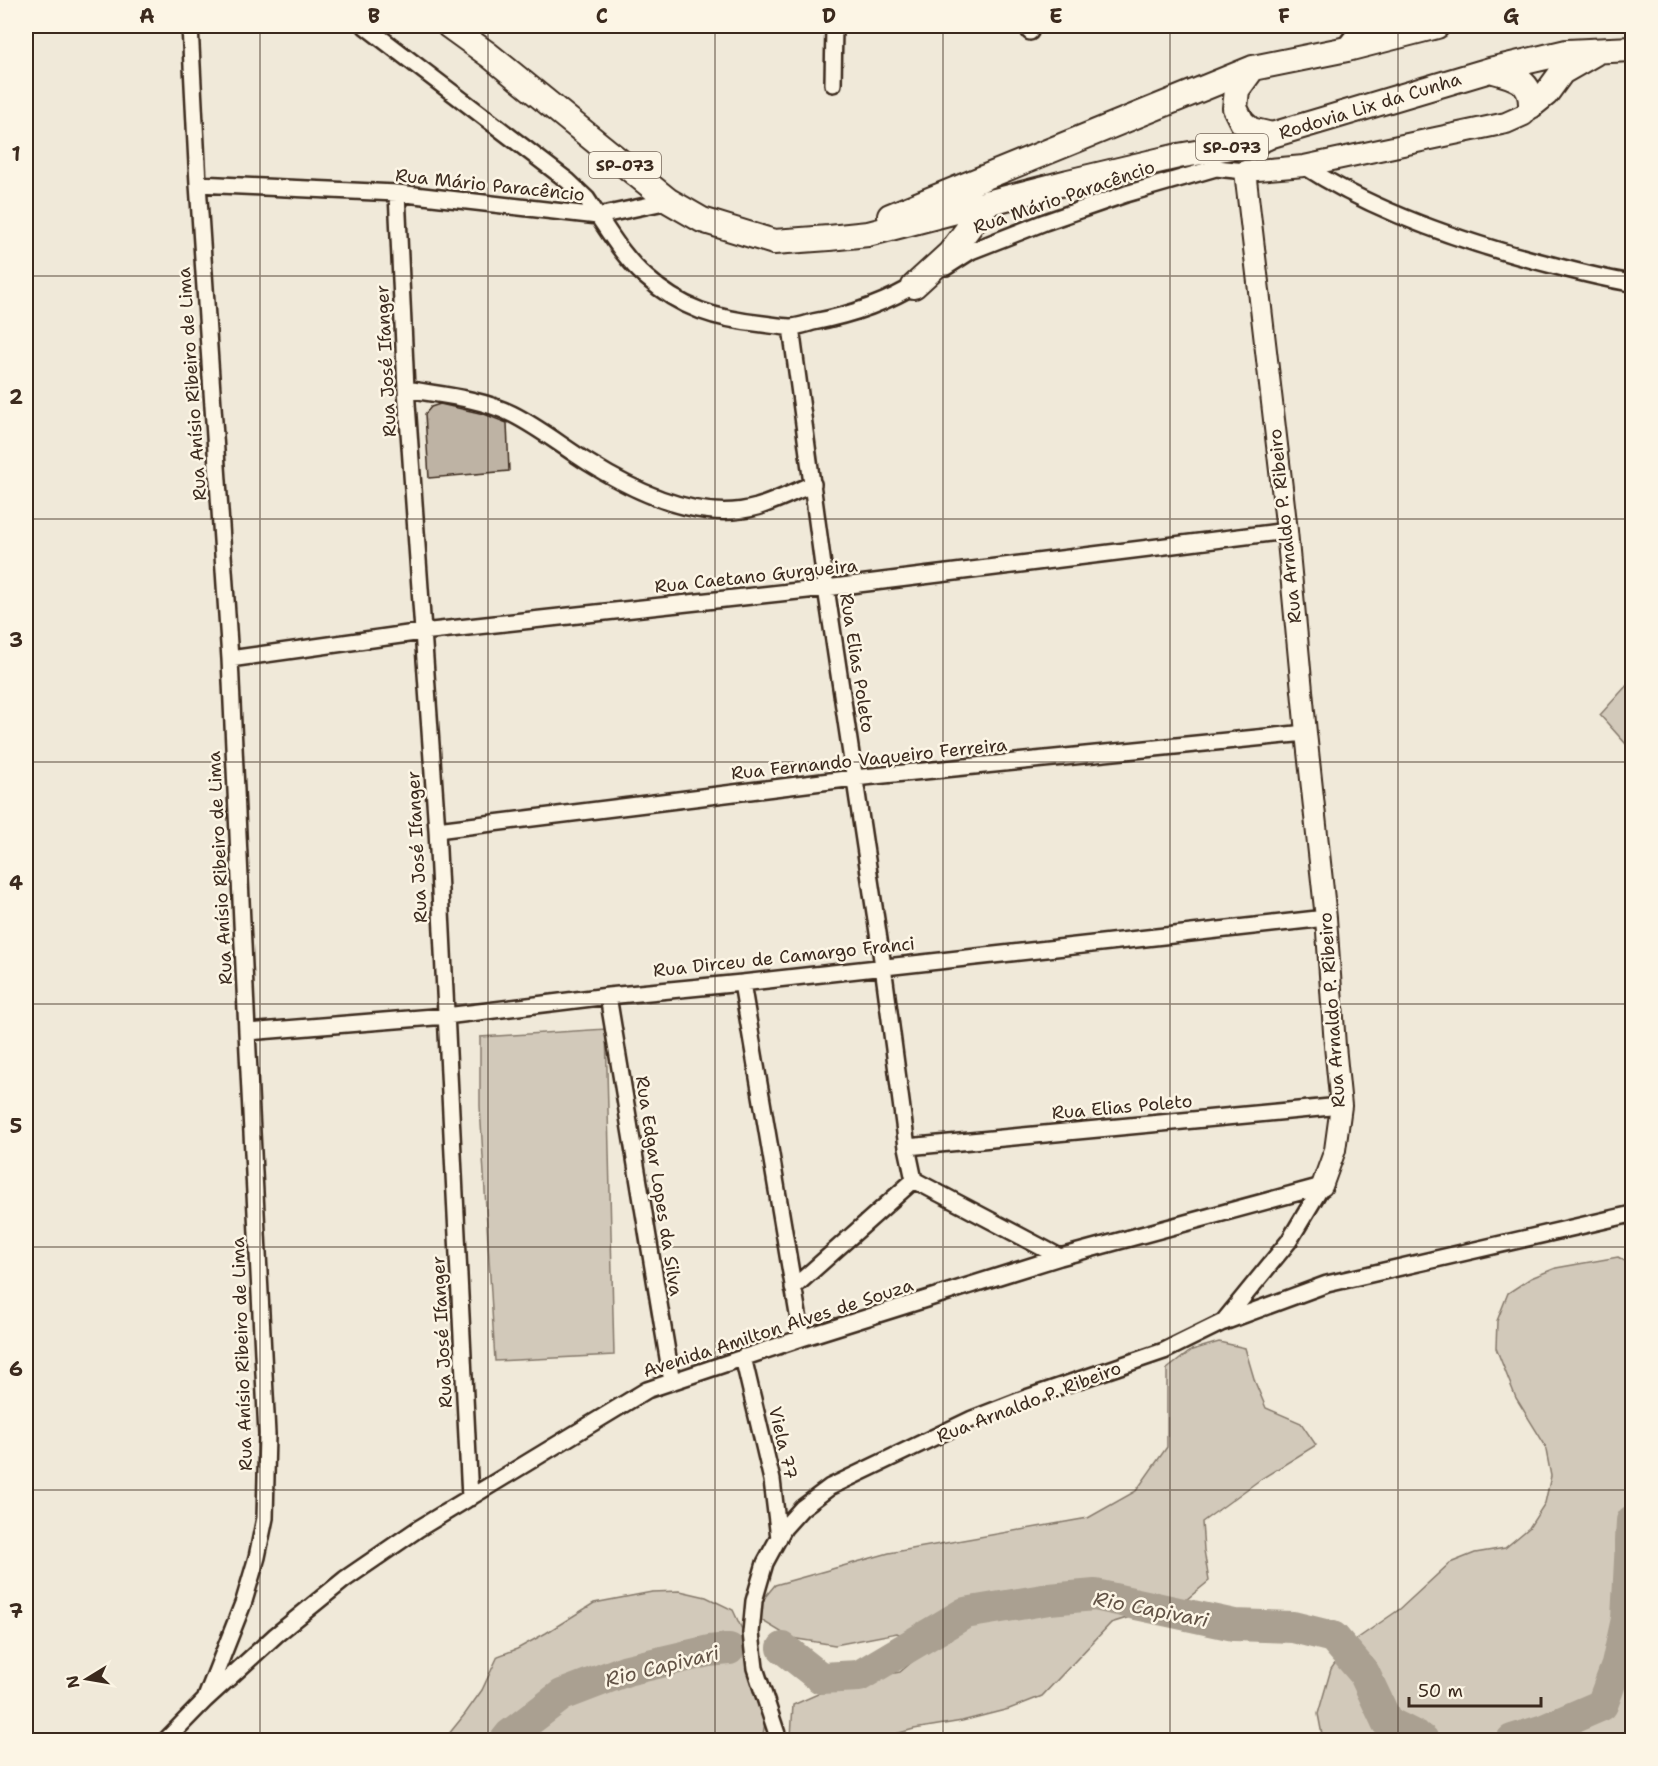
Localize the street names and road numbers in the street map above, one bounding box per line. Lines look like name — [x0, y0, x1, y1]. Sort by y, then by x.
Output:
street label: Rodovia Lix da Cunha — [1276, 67, 1464, 145]
road number: SP-073 — [1196, 134, 1268, 160]
road number: SP-073 — [589, 152, 661, 178]
street label: Rua Mário Paracêncio — [970, 155, 1158, 239]
street label: Rua Mário Paracêncio — [394, 163, 586, 207]
street label: Rua Anísio Ribeiro de Lima — [172, 266, 212, 502]
street label: Rua José Ifanger — [370, 284, 402, 438]
street label: Rua Arnaldo P. Ribeiro — [1263, 427, 1307, 625]
street label: Rua Caetano Gurgueira — [653, 553, 859, 599]
street label: Rua Elias Poleto — [834, 591, 880, 735]
street label: Rua Fernando Vaqueiro Ferreira — [730, 733, 1008, 785]
street label: Rua Anísio Ribeiro de Lima — [202, 751, 238, 985]
street label: Rua José Ifanger — [401, 770, 433, 924]
street label: Rua Arnaldo P. Ribeiro — [1313, 912, 1351, 1108]
street label: Rua Dirceu de Camargo Franci — [652, 931, 916, 983]
street label: Rua Edgar Lopes da Silva — [630, 1074, 688, 1298]
street label: Rua Elias Poleto — [1051, 1089, 1193, 1125]
street label: Rua Anísio Ribeiro de Lima — [226, 1237, 258, 1471]
street label: Rua José Ifanger — [426, 1255, 458, 1409]
street label: Avenida Amilton Alves de Souza — [640, 1273, 916, 1383]
street label: Rua Arnaldo P. Ribeiro — [933, 1356, 1125, 1448]
street label: Viela 77 — [763, 1404, 803, 1482]

